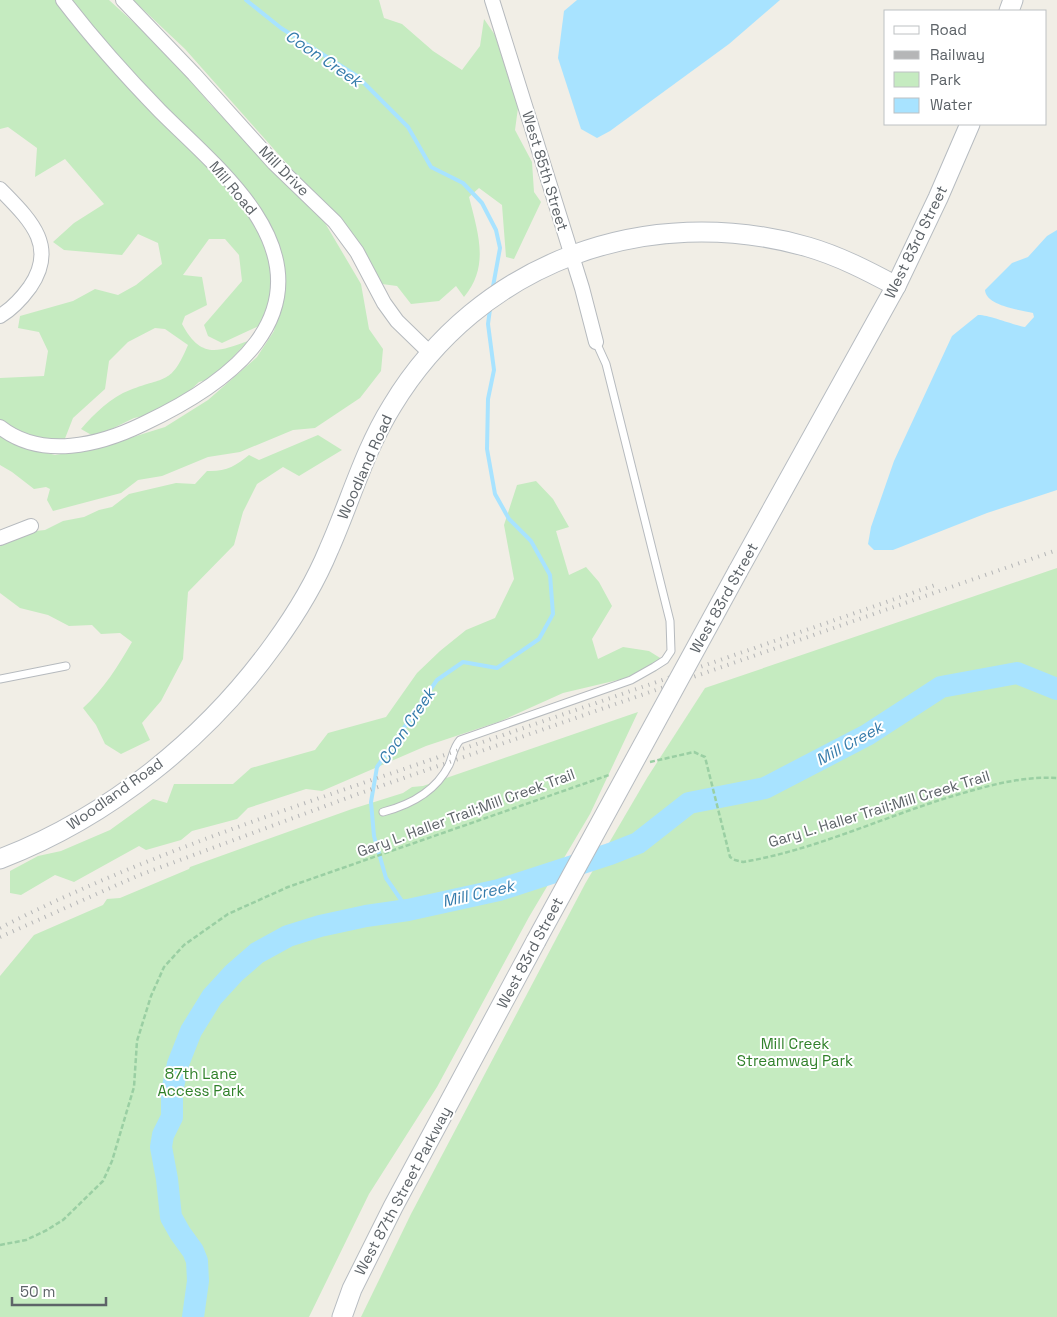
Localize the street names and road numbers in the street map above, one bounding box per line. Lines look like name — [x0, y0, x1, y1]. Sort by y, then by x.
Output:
street label: West 85th Street — [518, 109, 573, 233]
street label: Mill Drive — [255, 141, 314, 200]
street label: Mill Road — [205, 157, 261, 219]
street label: West 83rd Street — [880, 182, 951, 301]
street label: Woodland Road — [333, 411, 396, 522]
street label: West 83rd Street — [685, 539, 762, 656]
street label: Woodland Road — [63, 753, 166, 834]
street label: Gary L. Haller Trail;Mill Creek Trail — [354, 764, 577, 861]
street label: Gary L. Haller Trail;Mill Creek Trail — [766, 766, 992, 851]
street label: West 83rd Street — [492, 894, 567, 1012]
street label: West 87th Street Parkway — [350, 1103, 455, 1278]

